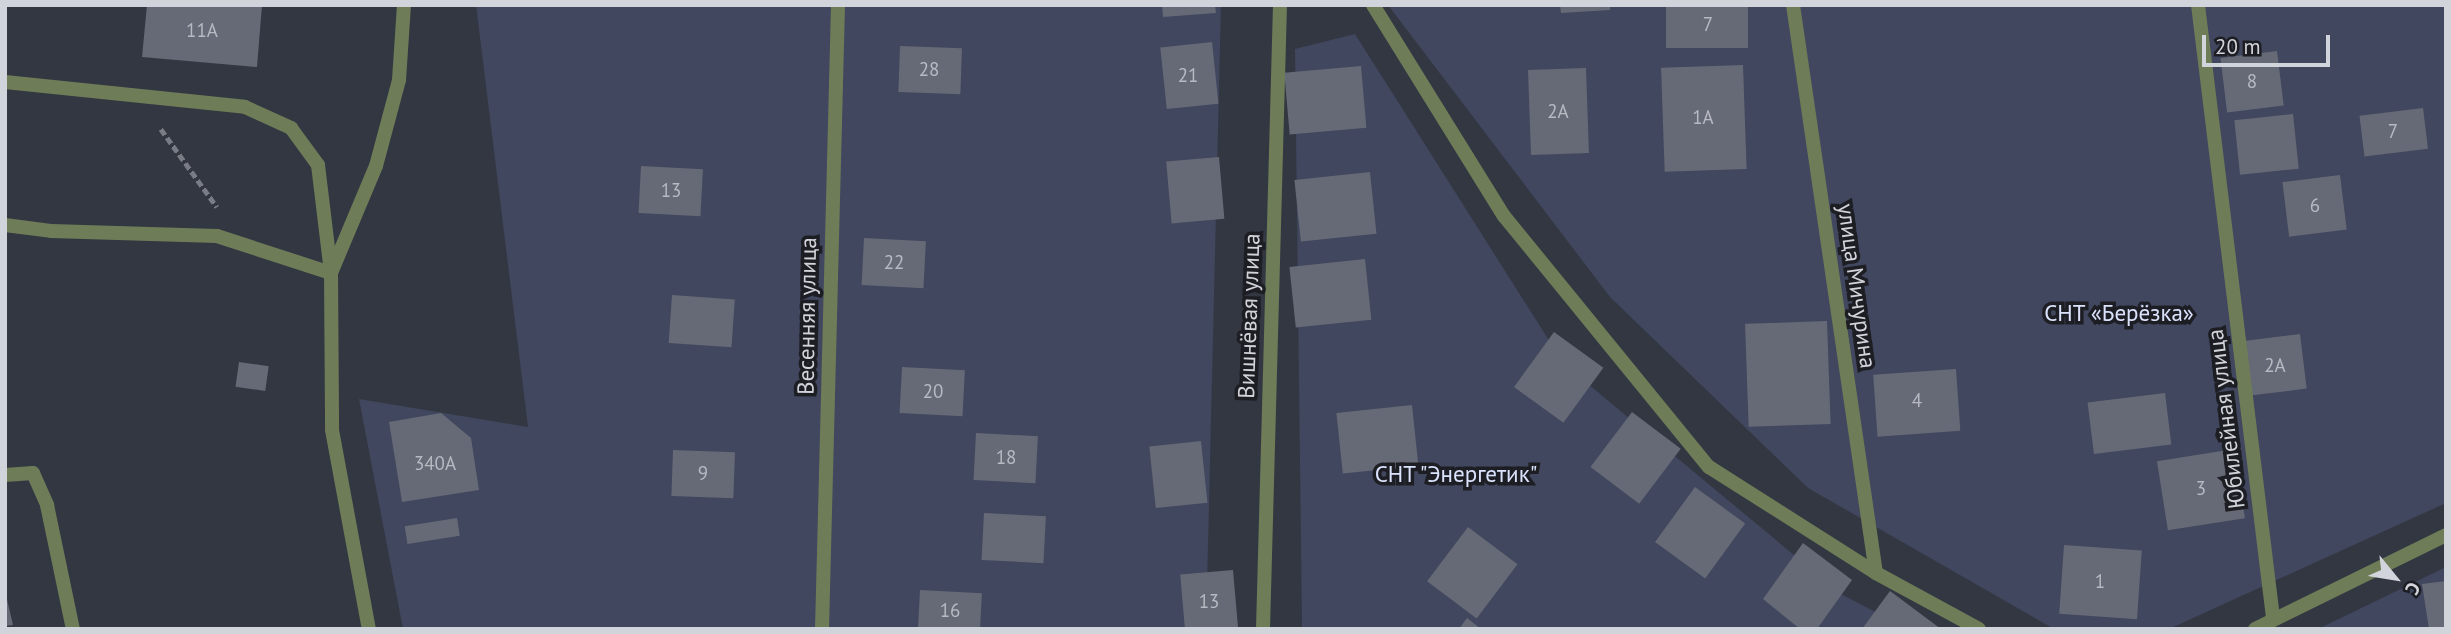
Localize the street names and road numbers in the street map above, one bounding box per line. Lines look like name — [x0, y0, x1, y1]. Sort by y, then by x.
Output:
street label: улица Мичурина — [1832, 202, 1882, 370]
street label: Вишнёвая улица — [1232, 233, 1266, 399]
street label: Весенняя улица — [792, 237, 822, 395]
street label: Юбилейная улица — [2201, 328, 2251, 510]

